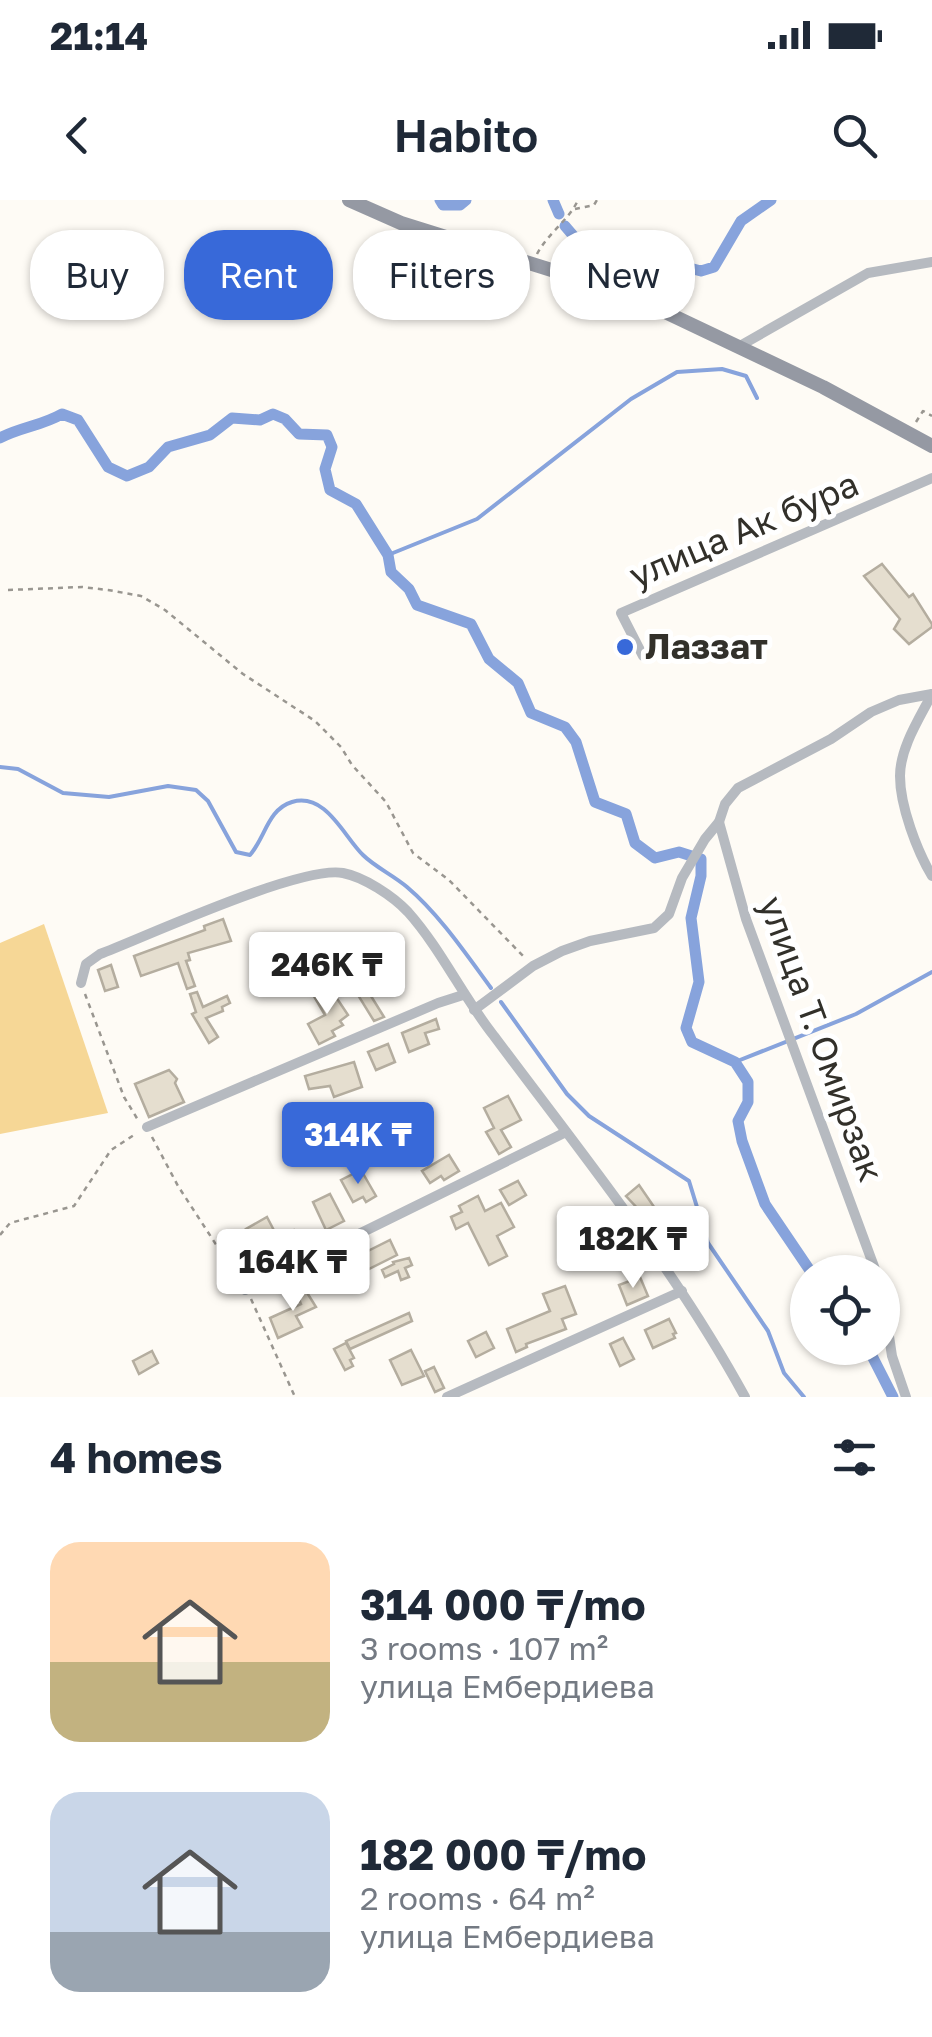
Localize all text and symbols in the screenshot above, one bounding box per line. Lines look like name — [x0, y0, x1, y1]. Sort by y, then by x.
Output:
text: 21:14 — [50, 13, 148, 58]
icon: back — [50, 108, 105, 163]
text: Habito — [394, 108, 538, 162]
icon: search — [827, 108, 882, 163]
chip: Buy — [30, 230, 164, 320]
chip: Rent — [184, 230, 333, 320]
chip: Filters — [353, 230, 530, 320]
chip: New — [550, 230, 695, 320]
street label: улица Ак бура — [623, 462, 864, 596]
place label: Лаззат — [645, 625, 768, 667]
marker: Лаззат — [614, 636, 636, 658]
street label: улица Т. Омирзак — [751, 890, 893, 1187]
pin: 246K ₸ — [246, 932, 408, 1017]
text: 246K ₸ — [271, 945, 383, 983]
pin: 314K ₸ — [277, 1102, 439, 1187]
text: 314K ₸ — [304, 1115, 412, 1153]
pin: 182K ₸ — [552, 1206, 714, 1291]
text: 182K ₸ — [579, 1219, 687, 1257]
pin: 164K ₸ — [212, 1229, 374, 1314]
text: 164K ₸ — [239, 1242, 347, 1280]
map controls — [790, 1255, 900, 1365]
button: locate — [790, 1255, 900, 1365]
icon: filters — [827, 1430, 882, 1485]
text: 4 homes — [50, 1432, 222, 1482]
text: 314 000 ₸/mo — [360, 1579, 646, 1629]
icon: home — [130, 1582, 250, 1702]
text: 3 rooms · 107 m² — [360, 1629, 608, 1667]
text: улица Ембердиева — [360, 1667, 655, 1705]
text: 182 000 ₸/mo — [360, 1829, 646, 1879]
icon: home — [130, 1832, 250, 1952]
text: 2 rooms · 64 m² — [360, 1879, 595, 1917]
text: улица Ембердиева — [360, 1917, 655, 1955]

